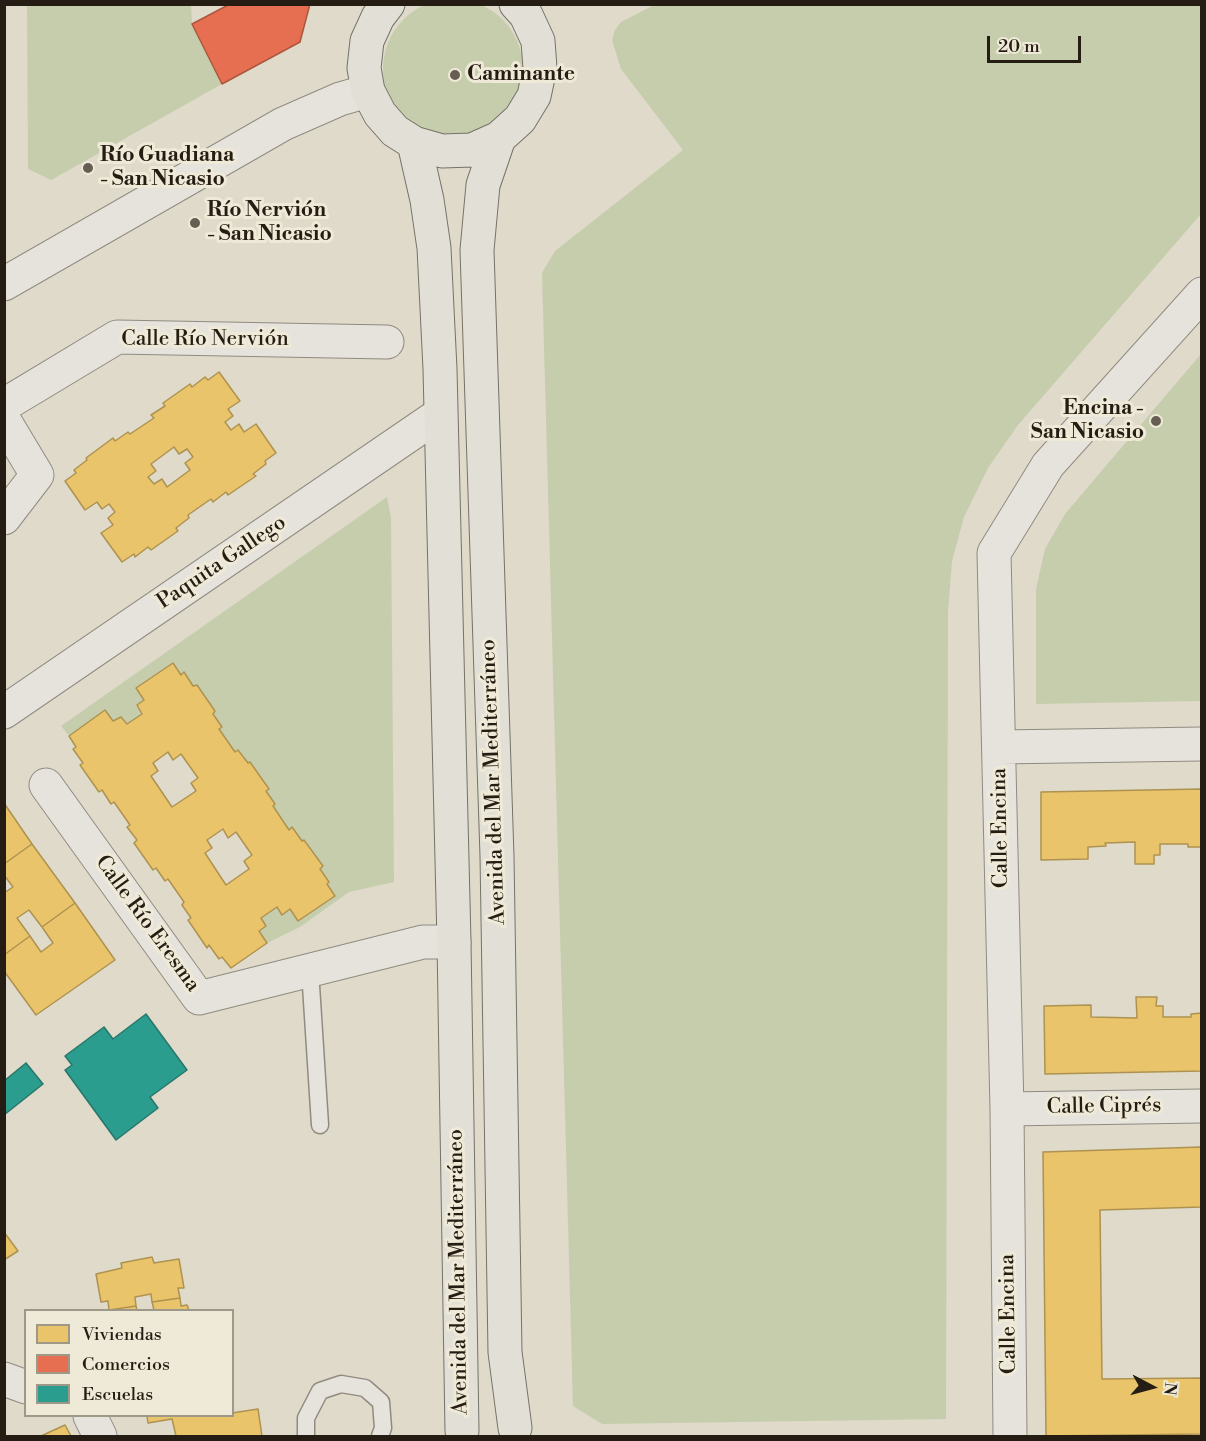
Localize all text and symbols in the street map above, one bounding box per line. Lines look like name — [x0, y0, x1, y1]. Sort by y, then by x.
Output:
scale bar — [990, 24, 1084, 62]
text: 20 m — [998, 35, 1040, 58]
place label: Caminante — [467, 62, 575, 88]
marker: Caminante — [448, 68, 462, 82]
place label: Río Guadiana - San Nicasio — [100, 143, 234, 193]
marker: Río Guadiana - San Nicasio — [81, 161, 95, 175]
place label: Río Nervión - San Nicasio — [207, 198, 332, 248]
marker: Río Nervión - San Nicasio — [188, 216, 202, 230]
street label: Calle Río Nervión — [121, 327, 289, 353]
place label: Encina - San Nicasio — [1031, 396, 1144, 446]
marker: Encina - San Nicasio — [1149, 414, 1163, 428]
street label: Paquita Gallego — [153, 511, 291, 615]
street label: Avenida del Mar Mediterráneo — [476, 639, 512, 925]
street label: Calle Encina — [987, 768, 1015, 888]
street label: Calle Río Eresma — [89, 851, 205, 997]
street label: Calle Ciprés — [1046, 1093, 1162, 1121]
street label: Avenida del Mar Mediterráneo — [444, 1129, 474, 1415]
street label: Calle Encina — [995, 1254, 1023, 1374]
legend — [24, 1309, 234, 1417]
text: Viviendas — [82, 1323, 162, 1346]
text: Comercios — [82, 1353, 170, 1376]
north arrow — [1122, 1357, 1182, 1417]
text: N — [1159, 1382, 1181, 1396]
text: Escuelas — [82, 1383, 153, 1406]

